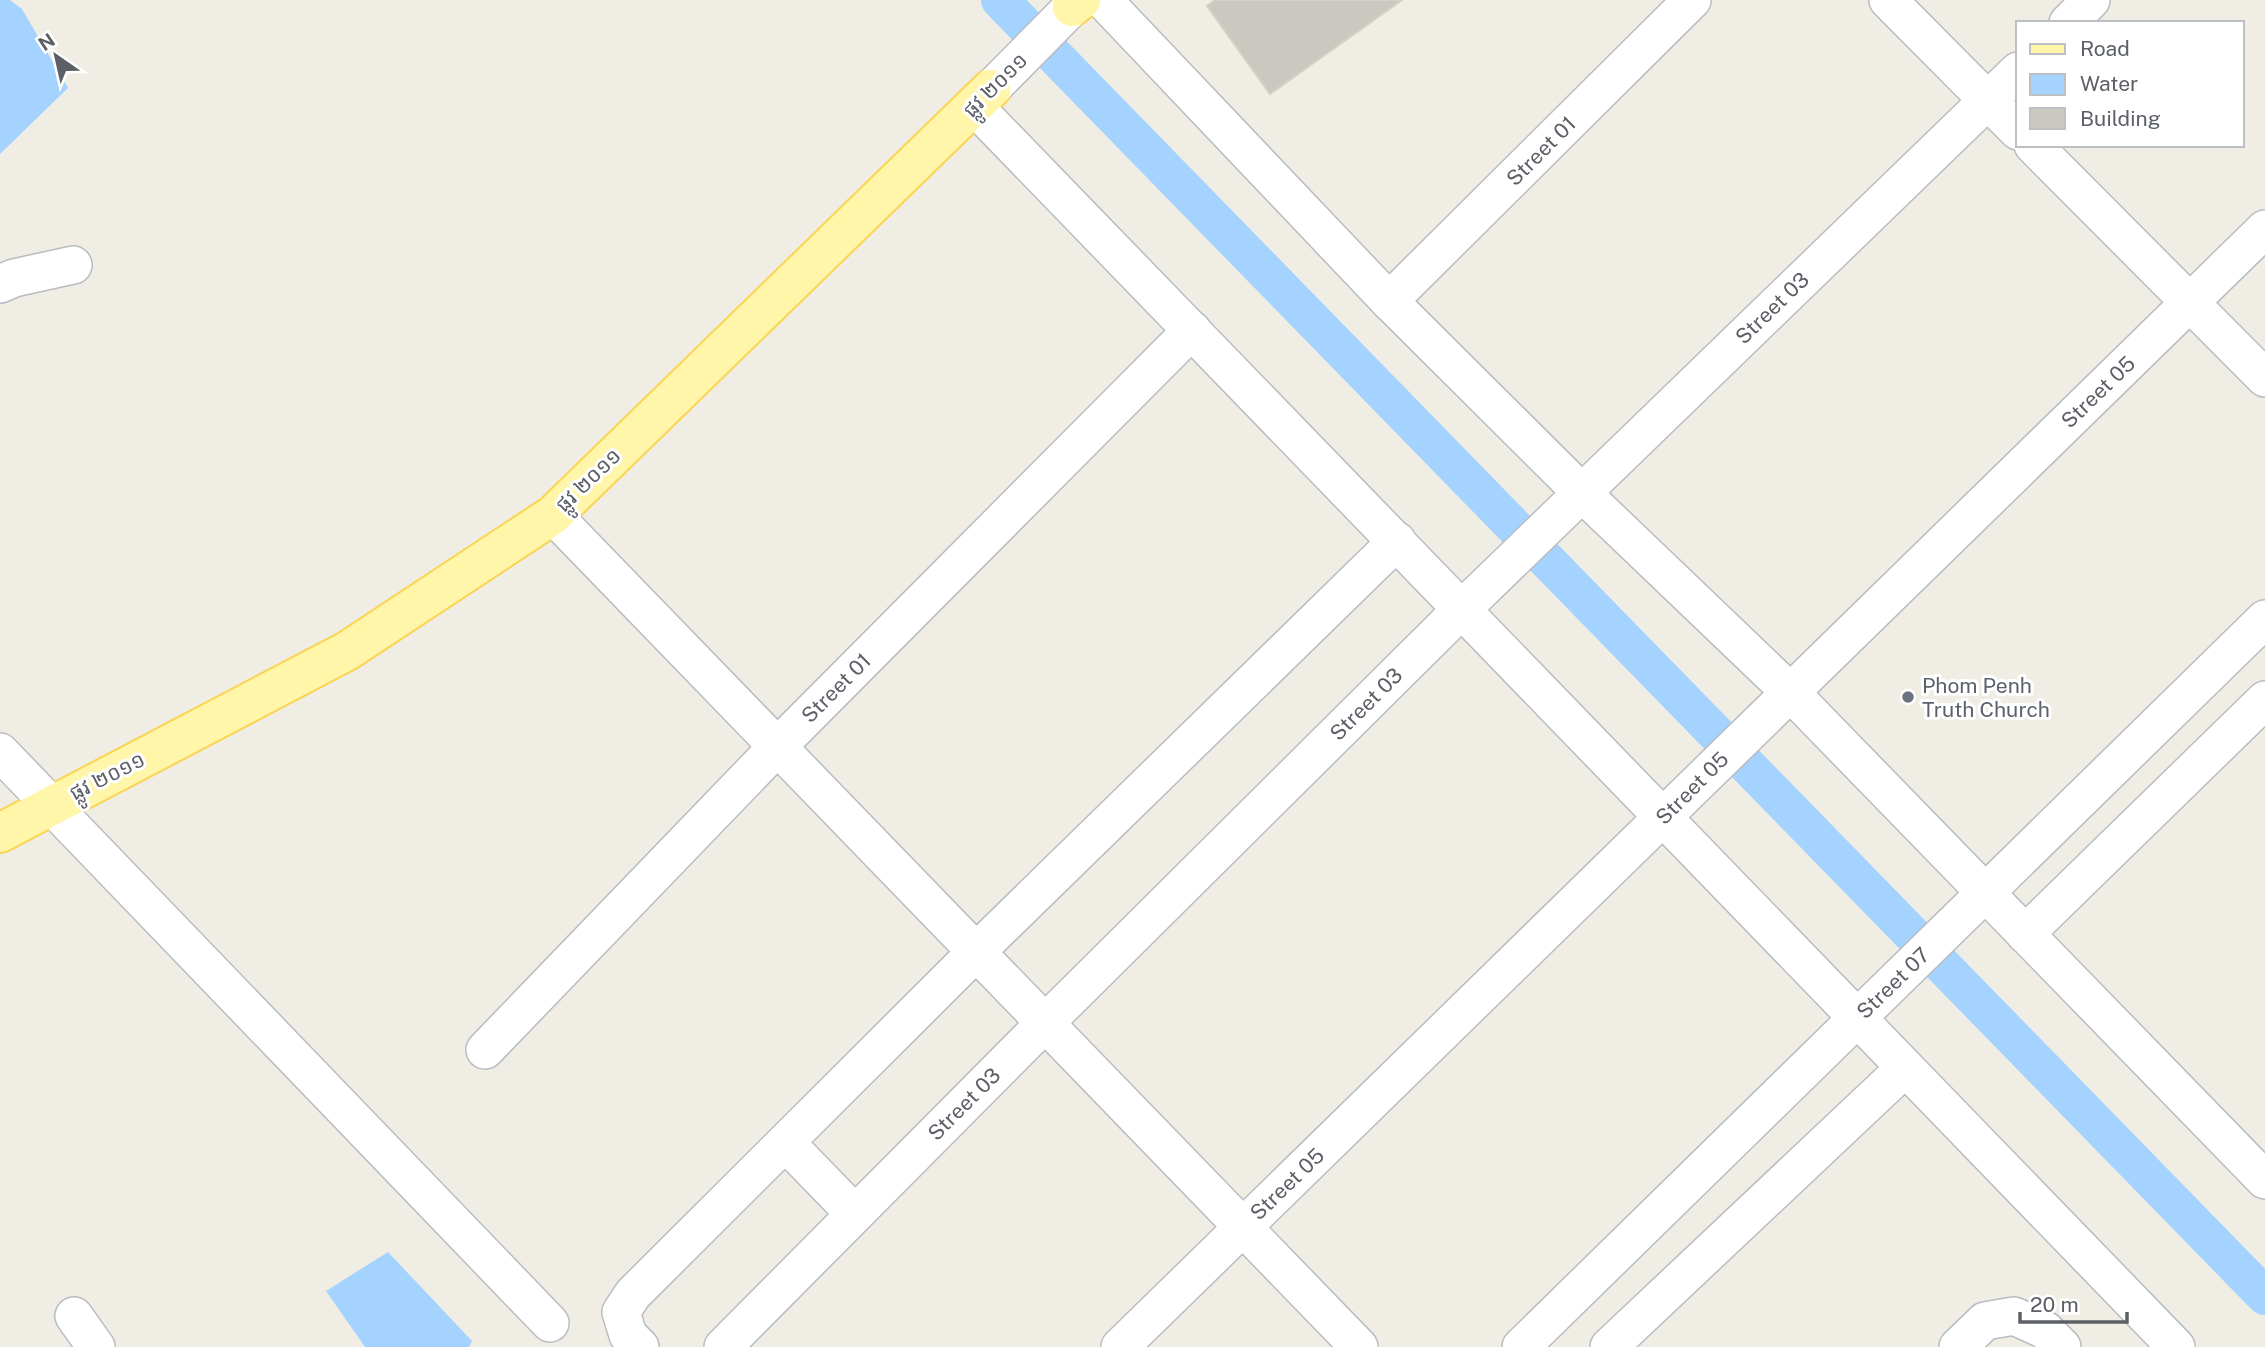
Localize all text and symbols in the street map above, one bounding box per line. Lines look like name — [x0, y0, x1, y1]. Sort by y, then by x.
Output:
north arrow — [21, 21, 91, 91]
legend — [2016, 21, 2244, 147]
text: N — [34, 29, 59, 55]
text: Road — [2080, 36, 2130, 61]
street label: ផ្លូវ ២០១១ — [957, 47, 1038, 128]
text: Water — [2080, 71, 2138, 96]
text: Building — [2080, 106, 2161, 131]
street label: Street 01 — [1501, 111, 1581, 191]
street label: Street 03 — [1730, 267, 1814, 349]
street label: Street 05 — [2056, 351, 2140, 433]
street label: ផ្លូវ ២០១១ — [550, 443, 631, 522]
street label: Street 01 — [796, 648, 876, 728]
street label: Street 03 — [1324, 662, 1408, 746]
place label: Phom Penh Truth Church — [1922, 673, 2050, 722]
marker: Phom Penh Truth Church — [1900, 689, 1916, 705]
street label: ផ្លូវ ២០១១ — [65, 746, 152, 812]
street label: Street 05 — [1650, 746, 1734, 830]
street label: Street 07 — [1851, 942, 1935, 1024]
street label: Street 03 — [922, 1062, 1006, 1146]
street label: Street 05 — [1245, 1143, 1329, 1225]
scale bar — [2020, 1280, 2127, 1324]
text: 20 m — [2030, 1292, 2079, 1317]

